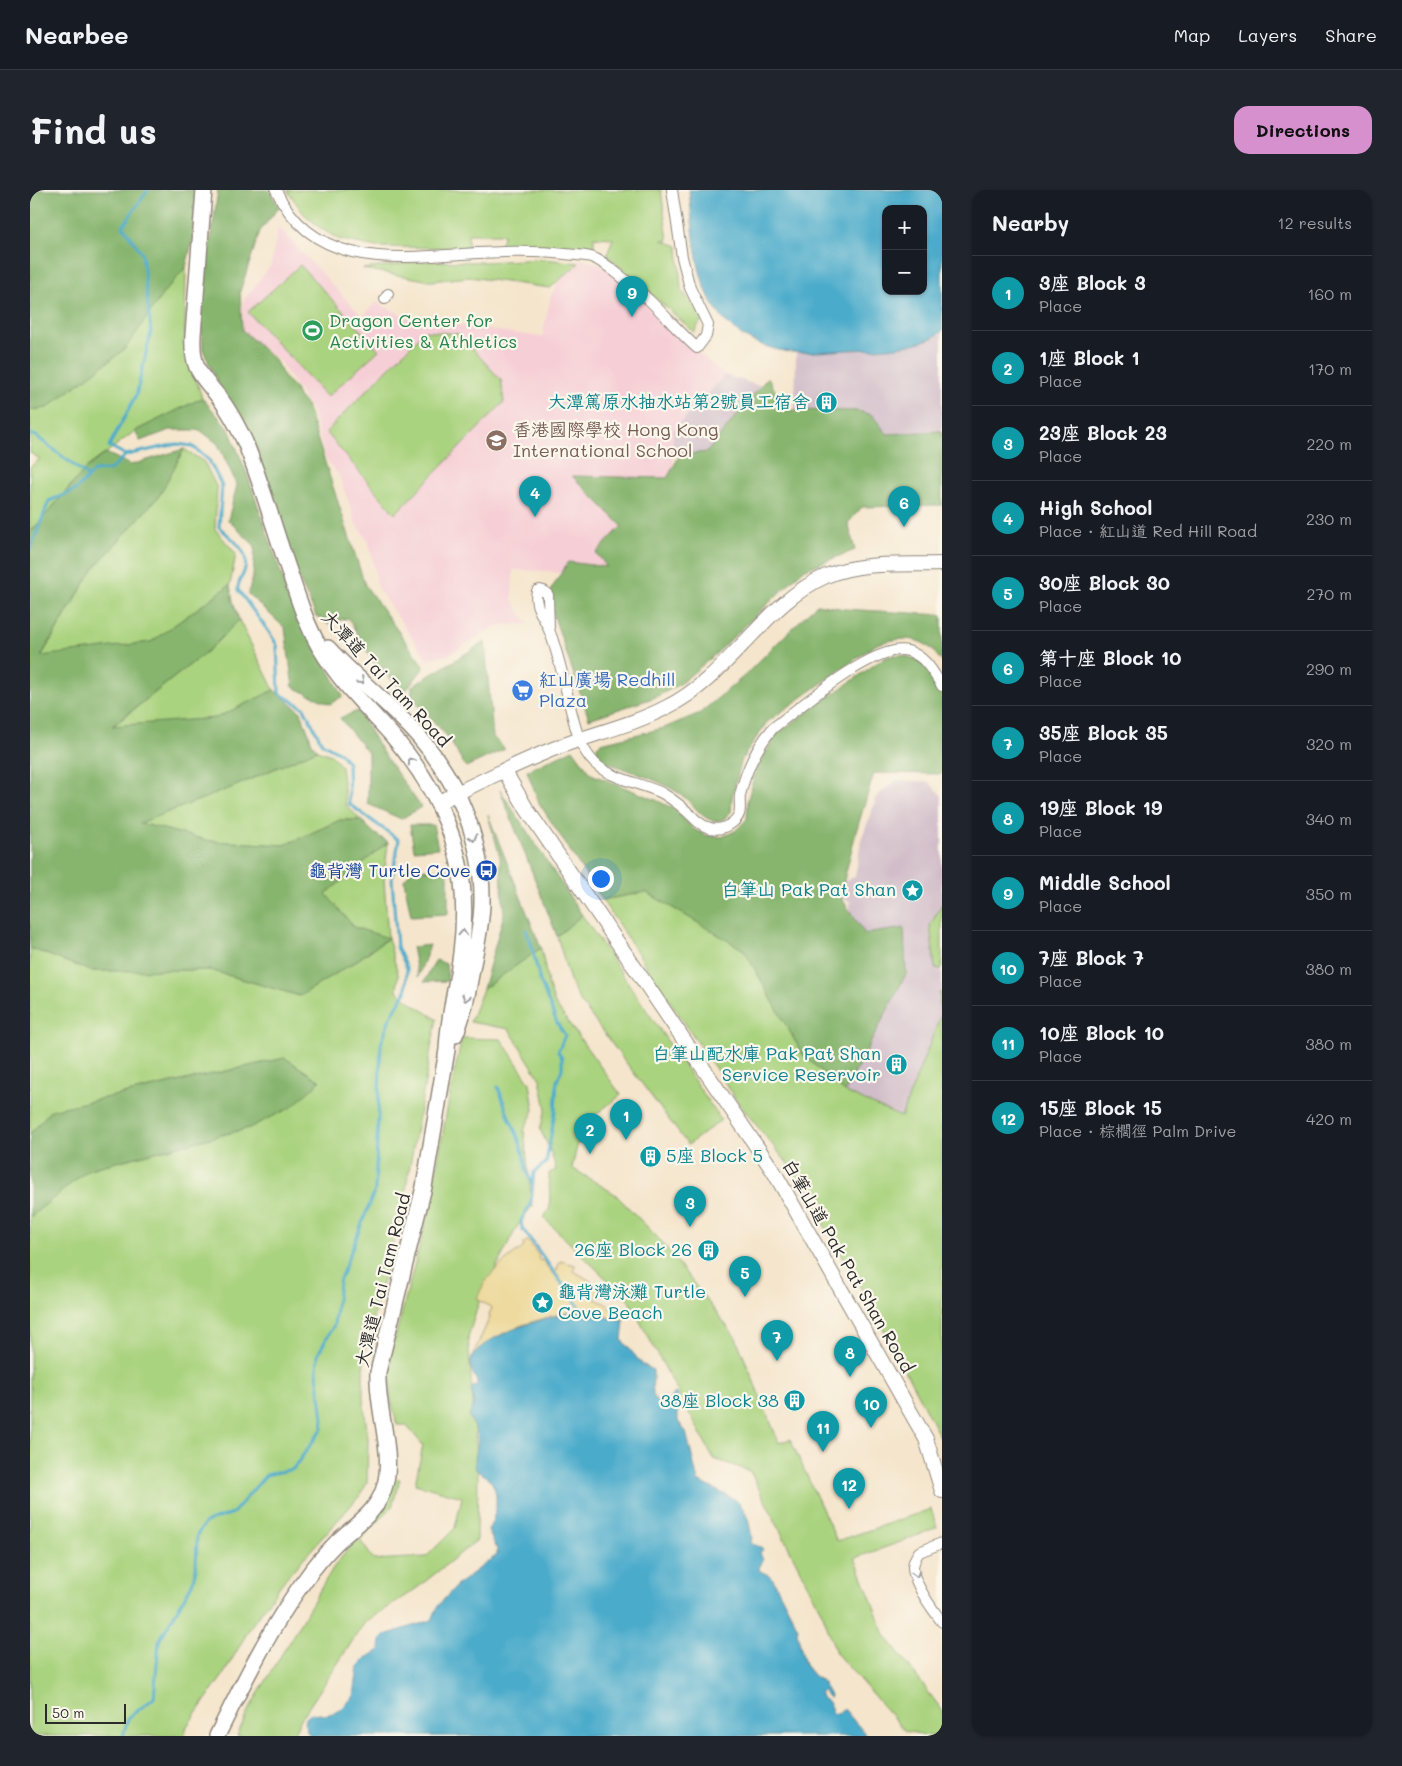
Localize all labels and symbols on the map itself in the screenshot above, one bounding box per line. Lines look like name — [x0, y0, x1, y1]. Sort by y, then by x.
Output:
pin: 9 — [616, 276, 648, 317]
place label: Dragon Center for Activities & Athletics — [329, 308, 517, 353]
sports icon: Dragon Center for Activities & Athletics — [301, 319, 325, 343]
place label: 大潭篤原水抽水站第2號員工宿舍 — [548, 389, 810, 413]
building icon: 大潭篤原水抽水站第2號員工宿舍 — [814, 390, 838, 414]
place label: 香港國際學校 Hong Kong International School — [513, 417, 718, 462]
school or university icon: 香港國際學校 Hong Kong International School — [485, 428, 509, 452]
pin: 4 — [519, 476, 551, 517]
pin: 6 — [888, 486, 920, 527]
street label: 大潭道 Tai Tam Road — [317, 605, 456, 752]
place label: 紅山廣場 Redhill Plaza — [539, 667, 676, 712]
one-way arrow — [356, 675, 365, 684]
supermarket icon: 紅山廣場 Redhill Plaza — [511, 678, 535, 702]
one-way arrow — [408, 757, 417, 767]
one-way arrow — [468, 834, 478, 842]
place label: 龜背灣 Turtle Cove — [309, 858, 471, 882]
bus stop icon: 龜背灣 Turtle Cove — [475, 859, 499, 883]
your location — [588, 866, 614, 892]
place label: 白筆山 Pak Pat Shan — [721, 877, 896, 901]
place icon: 白筆山 Pak Pat Shan — [900, 878, 924, 902]
one-way arrow — [457, 929, 468, 937]
one-way arrow — [461, 994, 471, 1002]
place label: 白筆山配水庫 Pak Pat Shan Service Reservoir — [652, 1041, 881, 1086]
building icon: 白筆山配水庫 Pak Pat Shan Service Reservoir — [885, 1052, 909, 1076]
pin: 1 — [610, 1099, 642, 1140]
pin: 2 — [574, 1113, 606, 1154]
place label: 5座 Block 5 — [666, 1143, 763, 1167]
building icon: 5座 Block 5 — [638, 1144, 662, 1168]
street label: 白筆山道 Pak Pat Shan Road — [778, 1154, 920, 1377]
pin: 3 — [674, 1186, 706, 1227]
street label: 大潭道 Tai Tam Road — [349, 1190, 415, 1369]
place label: 26座 Block 26 — [574, 1237, 692, 1261]
building icon: 26座 Block 26 — [696, 1238, 720, 1262]
pin: 5 — [729, 1256, 761, 1297]
place label: 龜背灣泳灘 Turtle Cove Beach — [558, 1279, 706, 1324]
place icon: 龜背灣泳灘 Turtle Cove Beach — [530, 1290, 554, 1314]
pin: 7 — [761, 1320, 793, 1361]
pin: 8 — [834, 1336, 866, 1377]
pin: 10 — [855, 1387, 887, 1428]
place label: 38座 Block 38 — [660, 1388, 779, 1412]
building icon: 38座 Block 38 — [783, 1389, 807, 1413]
pin: 11 — [807, 1411, 839, 1452]
pin: 12 — [833, 1468, 865, 1509]
one-way arrow — [910, 1569, 920, 1578]
scale bar — [45, 1701, 126, 1724]

